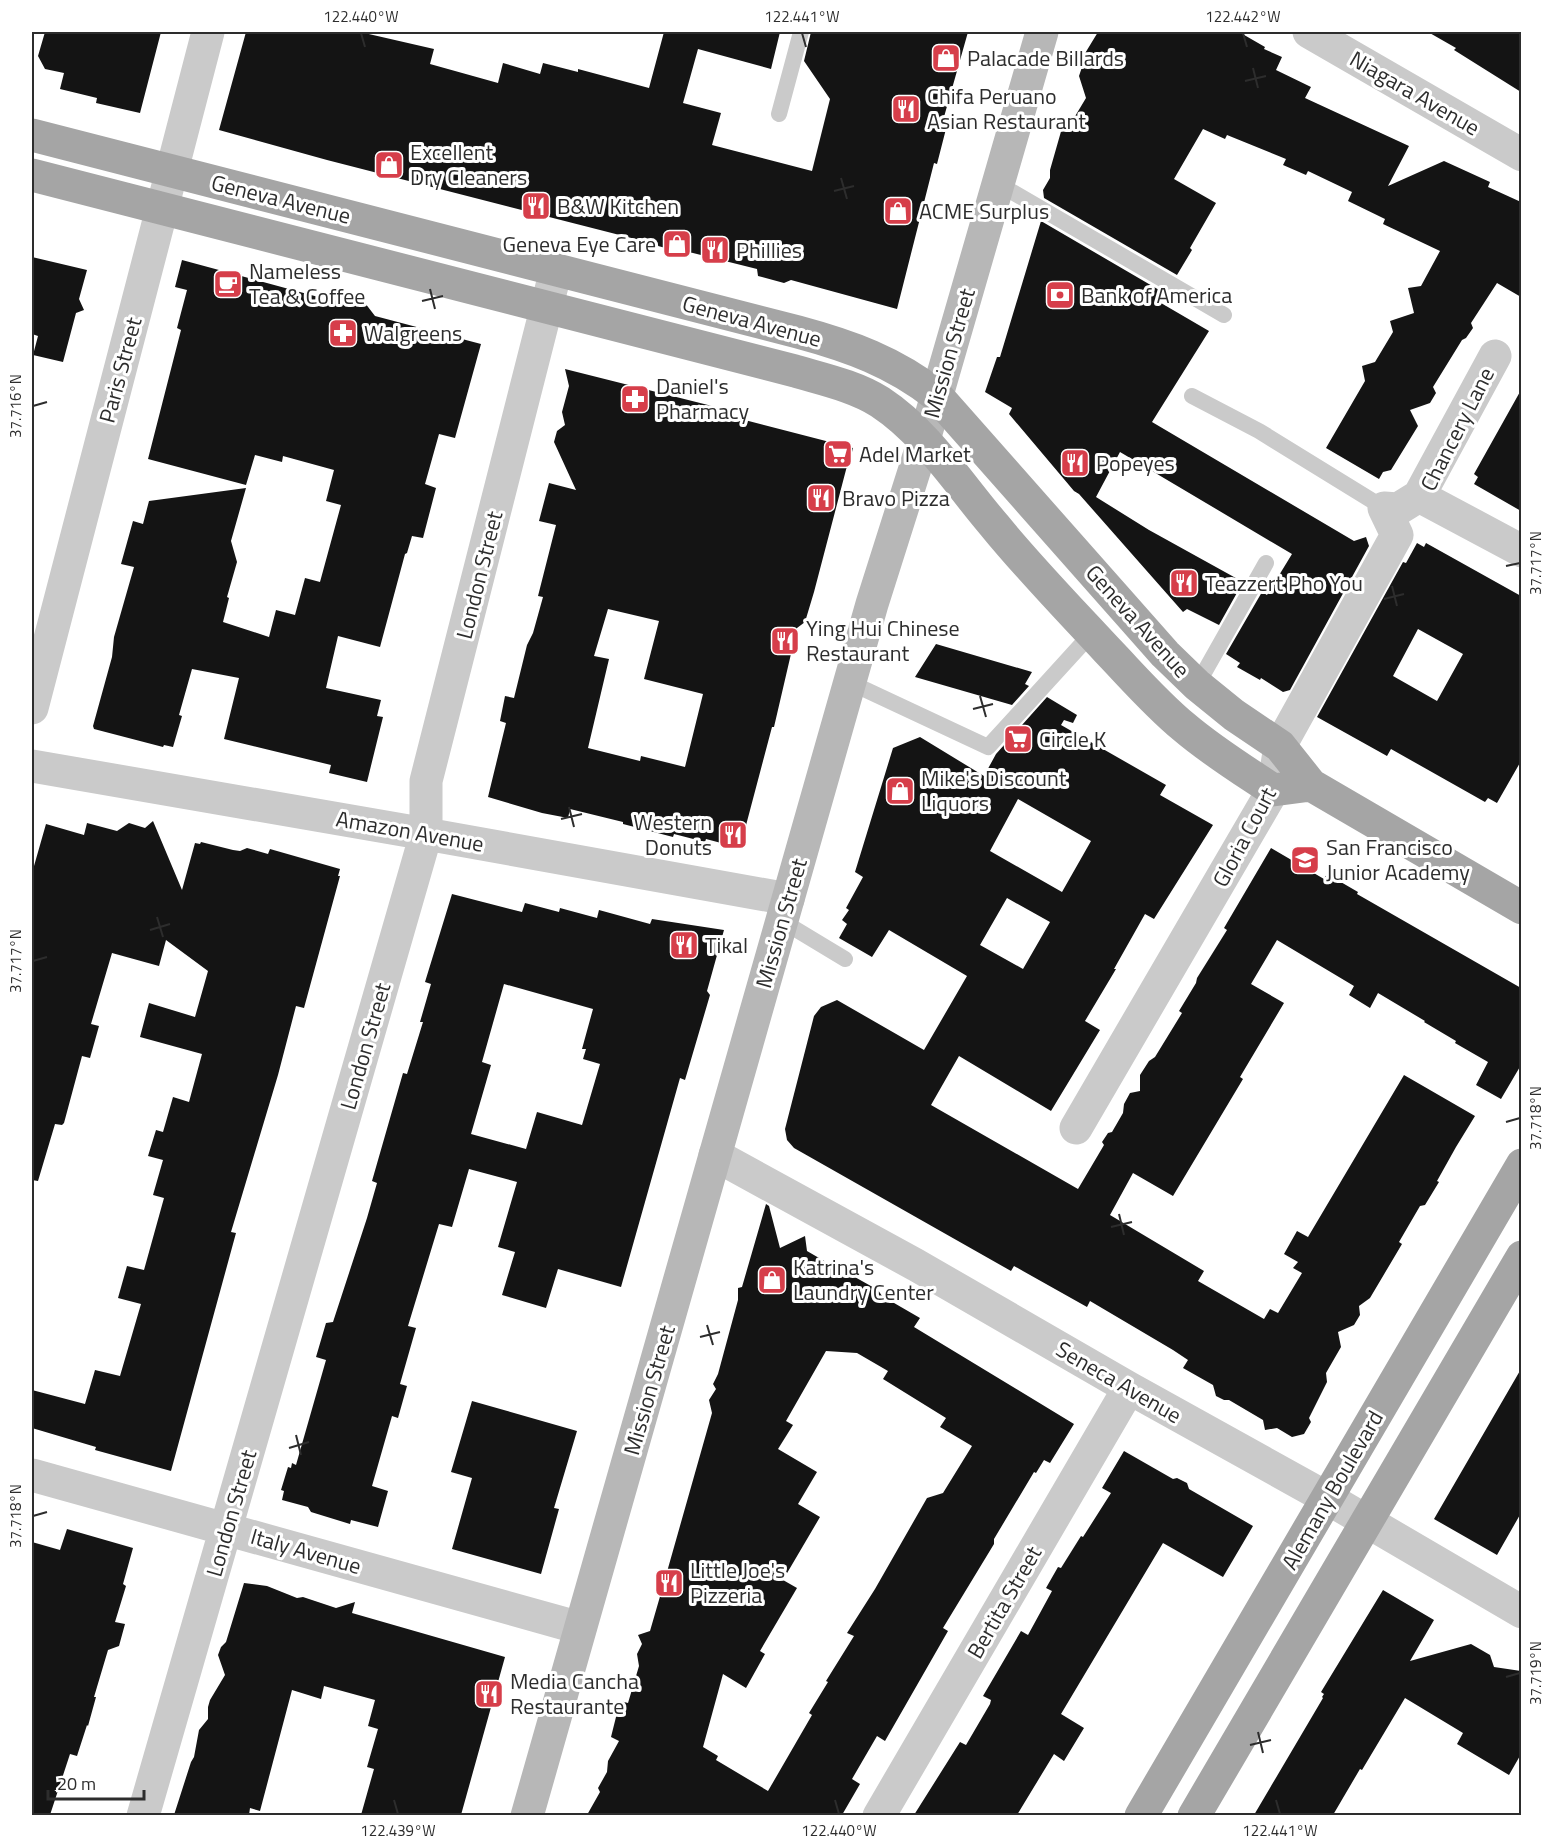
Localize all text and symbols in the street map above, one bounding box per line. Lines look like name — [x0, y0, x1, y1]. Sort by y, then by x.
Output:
text: 122.440°W — [323, 5, 399, 28]
text: 122.441°W — [764, 5, 840, 28]
text: 122.442°W — [1205, 5, 1281, 28]
place label: Palacade Billards — [967, 41, 1124, 75]
shop icon: Palacade Billards — [930, 42, 962, 74]
street label: Niagara Avenue — [1344, 42, 1486, 144]
place label: Chifa Peruano Asian Restaurant — [927, 79, 1086, 138]
restaurant icon: Chifa Peruano Asian Restaurant — [890, 93, 922, 125]
place label: Excellent Dry Cleaners — [410, 135, 527, 194]
shop icon: Excellent Dry Cleaners — [373, 149, 405, 181]
street label: Geneva Avenue — [208, 165, 354, 233]
place label: B&W Kitchen — [557, 189, 679, 223]
restaurant icon: B&W Kitchen — [520, 190, 552, 222]
place label: ACME Surplus — [919, 194, 1049, 228]
shop icon: ACME Surplus — [882, 195, 914, 227]
place label: Geneva Eye Care — [503, 227, 656, 261]
shop icon: Geneva Eye Care — [661, 228, 693, 260]
place label: Phillies — [736, 233, 802, 267]
restaurant icon: Phillies — [699, 234, 731, 266]
place label: Nameless Tea & Coffee — [249, 254, 365, 313]
cafe icon: Nameless Tea & Coffee — [212, 268, 244, 300]
place label: Bank of America — [1081, 278, 1232, 312]
bank icon: Bank of America — [1044, 279, 1076, 311]
street label: Mission Street — [914, 284, 984, 422]
street label: Geneva Avenue — [679, 286, 825, 356]
street label: Paris Street — [90, 313, 150, 427]
place label: Walgreens — [364, 316, 462, 350]
pharmacy icon: Walgreens — [327, 317, 359, 349]
street label: Chancery Lane — [1411, 361, 1503, 497]
place label: Daniel's Pharmacy — [656, 369, 750, 428]
text: 37.716°N — [4, 374, 27, 438]
pharmacy icon: Daniel's Pharmacy — [619, 383, 651, 415]
place label: Adel Market — [859, 437, 971, 471]
supermarket icon: Adel Market — [822, 438, 854, 470]
place label: Popeyes — [1096, 446, 1175, 480]
restaurant icon: Popeyes — [1059, 447, 1091, 479]
place label: Bravo Pizza — [842, 481, 950, 515]
restaurant icon: Bravo Pizza — [805, 482, 837, 514]
street label: London Street — [447, 507, 511, 642]
text: 37.717°N — [1524, 531, 1547, 595]
street label: Geneva Avenue — [1078, 557, 1198, 685]
place label: Teazzert Pho You — [1205, 566, 1363, 600]
restaurant icon: Teazzert Pho You — [1168, 567, 1200, 599]
place label: Ying Hui Chinese Restaurant — [806, 611, 960, 670]
restaurant icon: Ying Hui Chinese Restaurant — [769, 625, 801, 657]
place label: Circle K — [1039, 722, 1107, 756]
supermarket icon: Circle K — [1002, 723, 1034, 755]
place label: Mike's Discount Liquors — [921, 761, 1067, 820]
shop icon: Mike's Discount Liquors — [884, 775, 916, 807]
street label: Gloria Court — [1203, 781, 1285, 893]
street label: Amazon Avenue — [333, 801, 487, 861]
place label: Western Donuts — [633, 805, 712, 864]
restaurant icon: Western Donuts — [717, 819, 749, 851]
place label: San Francisco Junior Academy — [1326, 830, 1470, 889]
school or university icon: San Francisco Junior Academy — [1289, 844, 1321, 876]
street label: Mission Street — [746, 854, 816, 992]
place label: Tikal — [705, 928, 748, 962]
text: 37.717°N — [4, 929, 27, 993]
restaurant icon: Tikal — [668, 929, 700, 961]
street label: London Street — [331, 978, 399, 1113]
text: 37.718°N — [1524, 1086, 1547, 1150]
place label: Katrina's Laundry Center — [793, 1250, 934, 1309]
shop icon: Katrina's Laundry Center — [756, 1264, 788, 1296]
street label: Mission Street — [614, 1321, 684, 1459]
street label: Seneca Avenue — [1050, 1332, 1188, 1432]
street label: Alemany Boulevard — [1272, 1404, 1392, 1576]
street label: London Street — [197, 1445, 265, 1580]
text: 37.718°N — [4, 1484, 27, 1548]
street label: Italy Avenue — [247, 1519, 365, 1583]
street label: Bertita Street — [958, 1539, 1050, 1665]
place label: Little Joe's Pizzeria — [690, 1553, 785, 1612]
restaurant icon: Little Joe's Pizzeria — [653, 1567, 685, 1599]
text: 37.719°N — [1524, 1641, 1547, 1705]
place label: Media Cancha Restaurante — [510, 1664, 639, 1723]
restaurant icon: Media Cancha Restaurante — [473, 1678, 505, 1710]
scale bar — [48, 1763, 144, 1801]
text: 20 m — [57, 1770, 96, 1797]
text: 122.439°W — [360, 1819, 436, 1842]
text: 122.440°W — [801, 1819, 877, 1842]
text: 122.441°W — [1242, 1819, 1318, 1842]

